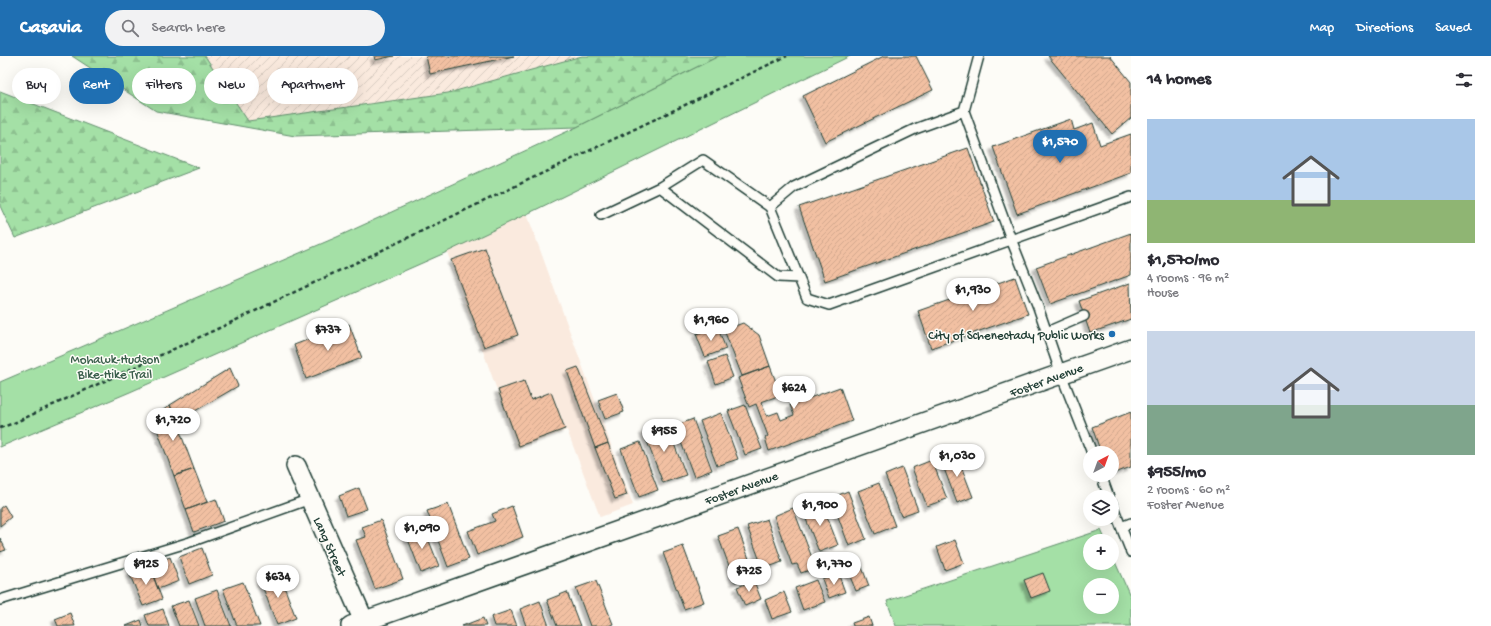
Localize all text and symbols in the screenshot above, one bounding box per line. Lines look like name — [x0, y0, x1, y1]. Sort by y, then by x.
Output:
search box — [105, 10, 385, 46]
text: Casavia — [20, 17, 81, 40]
icon: search — [119, 17, 141, 39]
text: Search here — [151, 19, 225, 37]
text: Map — [1310, 20, 1334, 37]
text: Directions — [1356, 20, 1413, 37]
text: Saved — [1435, 20, 1471, 37]
chip: Buy — [12, 68, 61, 104]
chip: Rent — [69, 68, 124, 104]
chip: Filters — [132, 68, 196, 104]
chip: New — [204, 68, 259, 104]
chip: Apartment — [267, 68, 358, 104]
icon: filters — [1453, 69, 1475, 91]
text: 14 homes — [1147, 70, 1211, 90]
pin: $1,570 — [1027, 130, 1093, 164]
text: $1,570 — [1042, 135, 1078, 150]
icon: home — [1275, 145, 1347, 217]
text: $1,570/mo — [1147, 251, 1219, 271]
text: 4 rooms · 96 m² — [1147, 271, 1229, 286]
pin: $1,930 — [940, 278, 1006, 312]
text: $1,930 — [955, 283, 991, 298]
text: House — [1147, 286, 1179, 301]
pin: $1,960 — [678, 308, 744, 342]
text: $1,960 — [693, 313, 729, 328]
pin: $737 — [304, 318, 352, 352]
text: $737 — [315, 323, 341, 338]
place label: City of Schenectady Public Works — [928, 329, 1105, 344]
marker: City of Schenectady Public Works — [1107, 329, 1117, 339]
park label: Mohawk-Hudson Bike-Hike Trail — [71, 353, 160, 383]
icon: home — [1275, 357, 1347, 429]
street label: Foster Avenue — [1007, 361, 1086, 402]
pin: $624 — [770, 376, 818, 410]
text: $624 — [782, 381, 806, 396]
pin: $1,720 — [140, 408, 206, 442]
text: $1,720 — [155, 413, 191, 428]
pin: $955 — [640, 419, 688, 453]
text: $955 — [651, 424, 677, 439]
pin: $1,030 — [924, 444, 990, 478]
north arrow — [1083, 446, 1119, 482]
map controls — [1083, 446, 1119, 614]
text: $1,030 — [939, 449, 975, 464]
text: $955/mo — [1147, 463, 1206, 483]
street label: Foster Avenue — [702, 469, 781, 510]
text: 2 rooms · 60 m² — [1147, 483, 1230, 498]
button: layers — [1083, 490, 1119, 526]
pin: $1,900 — [787, 493, 853, 527]
text: $1,900 — [802, 498, 838, 513]
text: Foster Avenue — [1147, 498, 1224, 513]
street label: Lang Street — [309, 515, 349, 581]
pin: $1,090 — [389, 516, 455, 550]
text: $1,090 — [404, 521, 440, 536]
button: + — [1083, 534, 1119, 570]
pin: $925 — [122, 552, 170, 586]
pin: $1,770 — [801, 552, 867, 586]
text: $925 — [133, 557, 159, 572]
text: $1,770 — [816, 557, 852, 572]
pin: $725 — [725, 559, 773, 593]
text: $725 — [736, 564, 762, 579]
pin: $634 — [254, 565, 302, 599]
text: $634 — [265, 570, 291, 585]
button: − — [1083, 578, 1119, 614]

